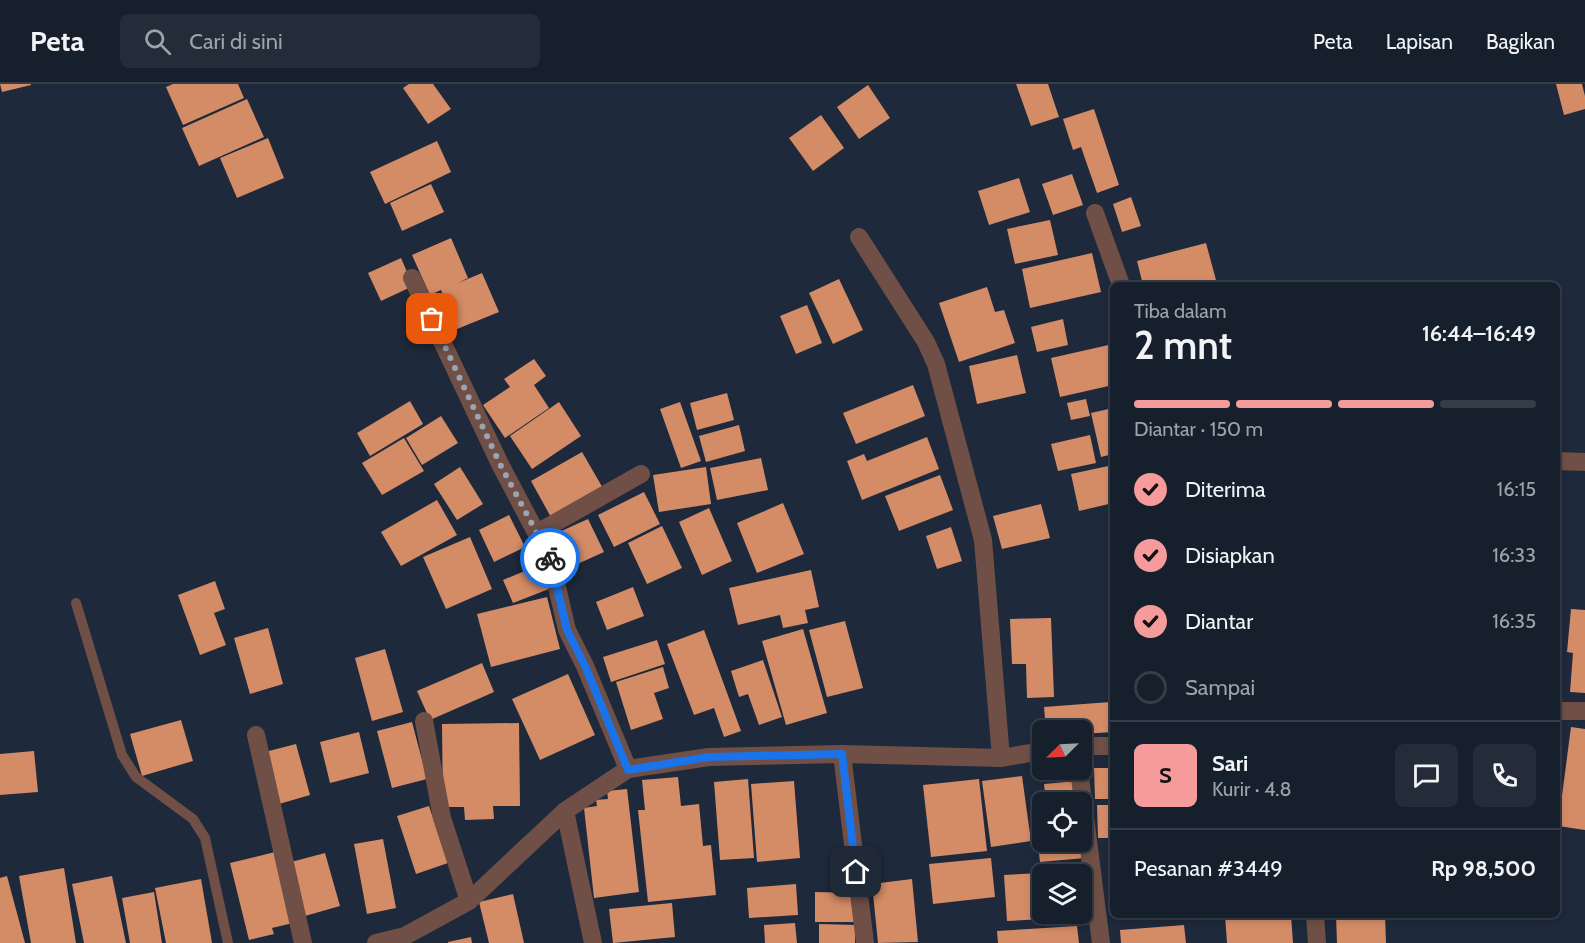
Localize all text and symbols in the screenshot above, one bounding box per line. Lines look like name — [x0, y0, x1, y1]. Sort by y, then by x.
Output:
search box — [120, 14, 540, 68]
text: Peta — [30, 24, 84, 58]
icon: search — [141, 25, 174, 58]
text: Cari di sini — [189, 28, 283, 55]
text: Peta — [1313, 29, 1353, 54]
text: Lapisan — [1386, 29, 1453, 54]
text: Bagikan — [1486, 29, 1555, 54]
pin — [406, 293, 457, 344]
text: Tiba dalam — [1134, 299, 1226, 323]
icon: bag — [415, 302, 448, 335]
text: 16:44–16:49 — [1422, 320, 1536, 347]
text: 2 mnt — [1134, 321, 1232, 369]
text: Diantar · 150 m — [1134, 417, 1263, 441]
icon: check — [1134, 473, 1167, 506]
text: Diterima — [1185, 476, 1266, 503]
text: 16:15 — [1497, 477, 1536, 501]
courier — [520, 528, 580, 588]
icon: check — [1134, 539, 1167, 572]
icon: bike — [534, 542, 567, 575]
text: Disiapkan — [1185, 542, 1275, 569]
text: 16:33 — [1492, 543, 1536, 567]
icon: check — [1134, 605, 1167, 638]
text: Diantar — [1185, 608, 1253, 635]
text: 16:35 — [1492, 609, 1536, 633]
text: Sampai — [1185, 674, 1255, 701]
north arrow — [1032, 720, 1092, 780]
map controls — [1032, 720, 1092, 924]
button: chat — [1395, 744, 1458, 807]
button: phone — [1473, 744, 1536, 807]
text: Sari — [1212, 750, 1248, 777]
text: S — [1159, 762, 1172, 789]
text: Kurir · 4.8 — [1212, 777, 1292, 801]
button: locate — [1032, 792, 1092, 852]
pin — [830, 846, 881, 897]
icon: home — [839, 855, 872, 888]
text: Pesanan #3449 — [1134, 855, 1283, 882]
text: Rp 98,500 — [1431, 855, 1536, 882]
button: layers — [1032, 864, 1092, 924]

